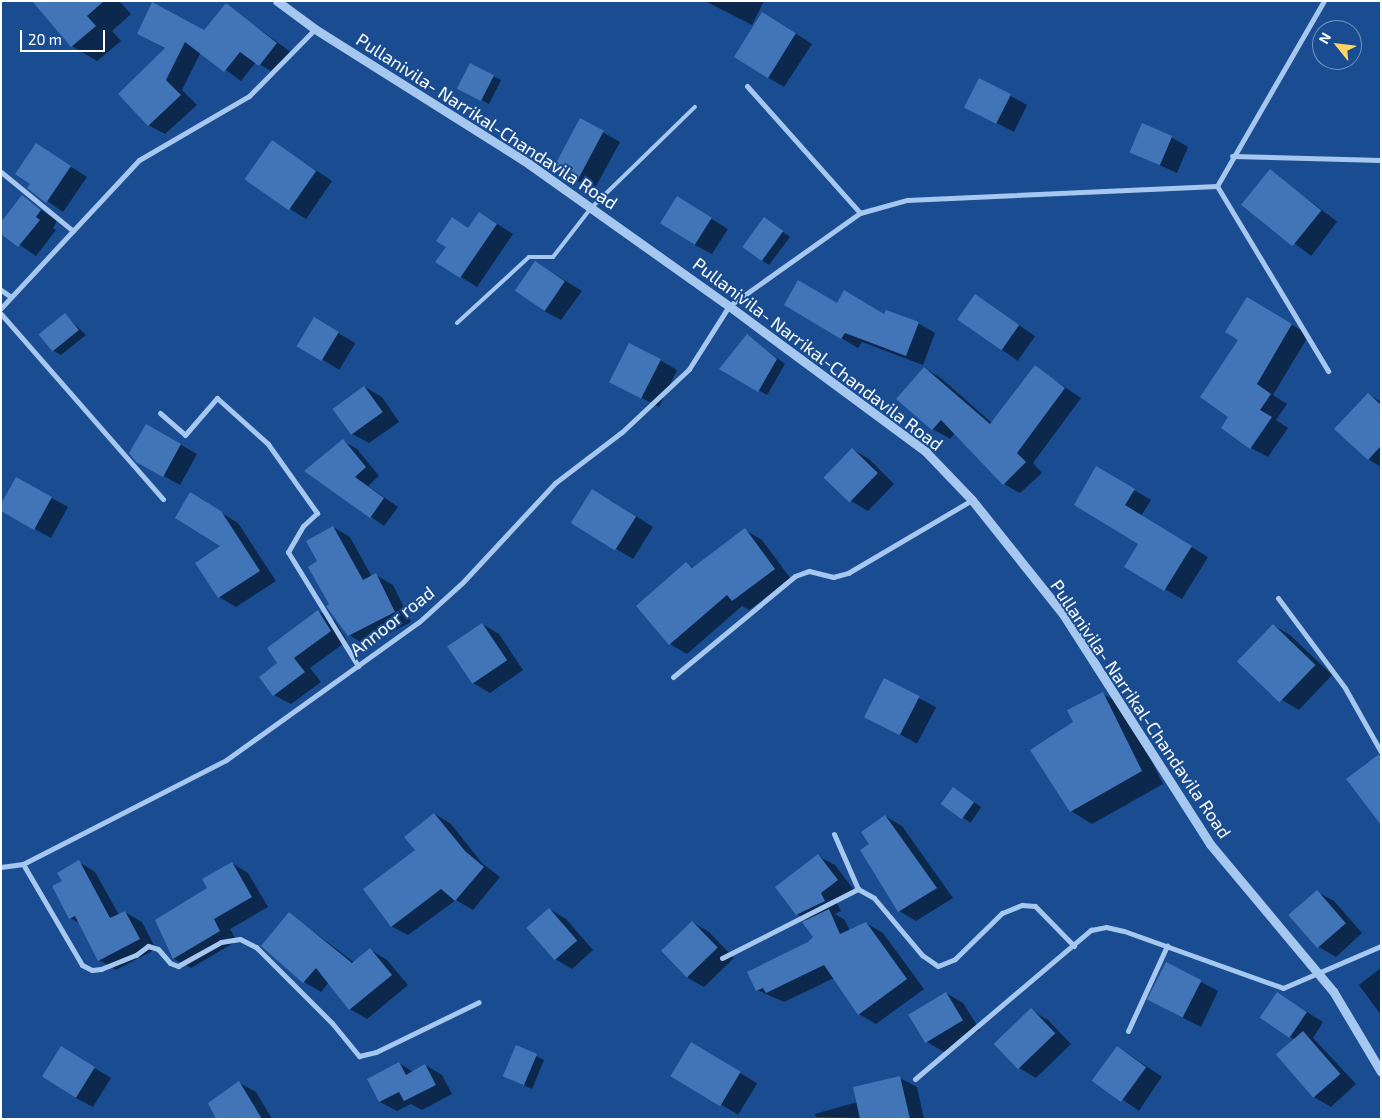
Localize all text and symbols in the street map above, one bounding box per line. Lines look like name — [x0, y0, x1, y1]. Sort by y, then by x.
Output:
scale bar — [22, 20, 108, 52]
north arrow — [1312, 20, 1362, 70]
street label: Pullanivila- Narrikal-Chandavila Road — [352, 28, 622, 214]
text: N — [1314, 29, 1334, 47]
text: 20 m — [28, 30, 62, 48]
street label: Pullanivila- Narrikal-Chandavila Road — [689, 253, 947, 455]
street label: Pullanivila- Narrikal-Chandavila Road — [1046, 576, 1236, 842]
street label: Annoor road — [345, 581, 439, 661]

